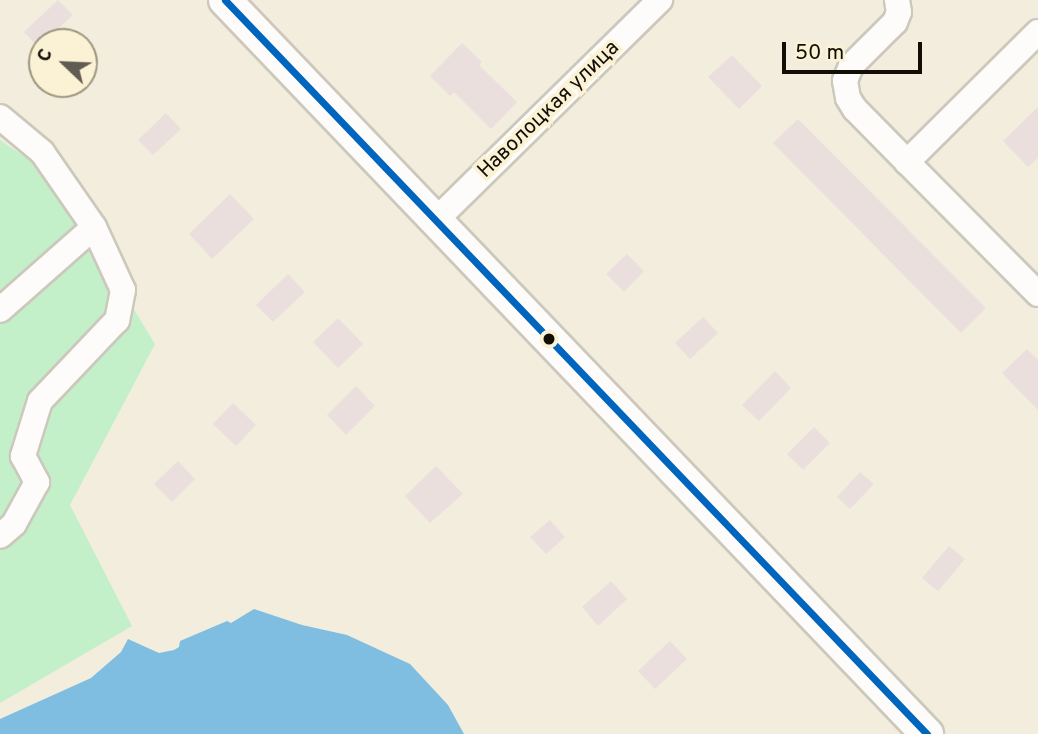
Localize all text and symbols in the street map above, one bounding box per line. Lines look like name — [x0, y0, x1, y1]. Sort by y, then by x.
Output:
north arrow — [28, 28, 98, 98]
scale bar — [786, 28, 926, 72]
street label: Наволоцкая улица — [473, 36, 625, 184]
text: 50 m — [795, 40, 844, 67]
text: С — [32, 45, 59, 66]
unlabelled marker — [542, 332, 556, 346]

